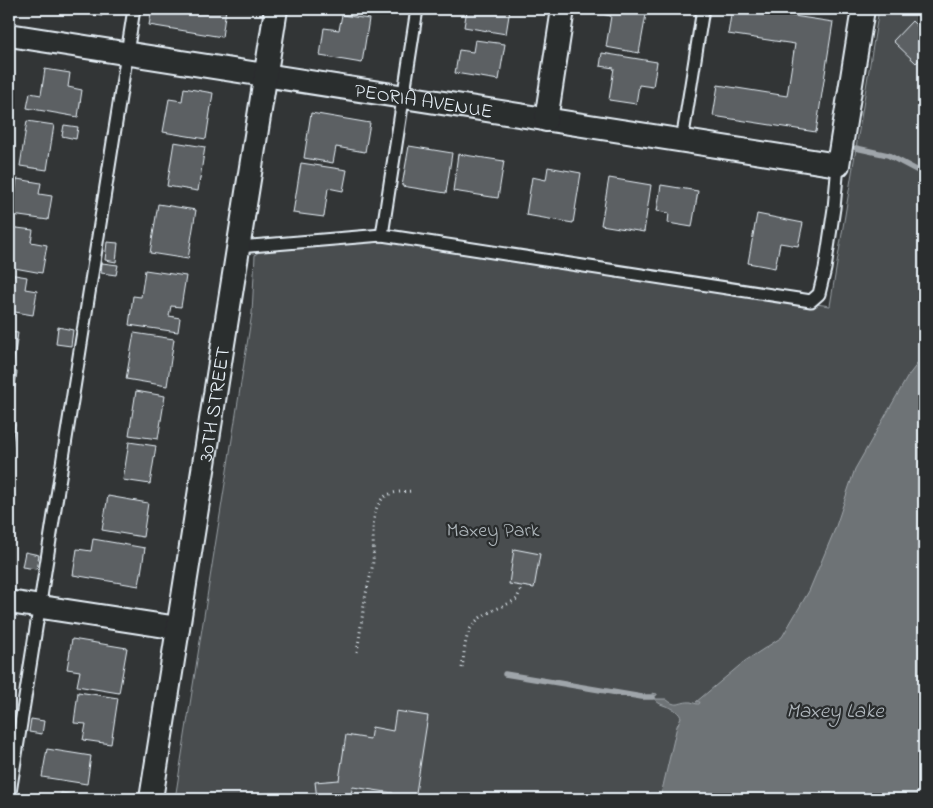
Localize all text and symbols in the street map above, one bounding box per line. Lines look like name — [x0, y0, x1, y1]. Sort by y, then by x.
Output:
street label: PEORIA AVENUE — [352, 77, 495, 128]
street label: 30TH STREET — [193, 345, 239, 464]
park label: Maxey Park — [446, 517, 540, 546]
water label: Maxey Lake — [786, 697, 885, 727]

